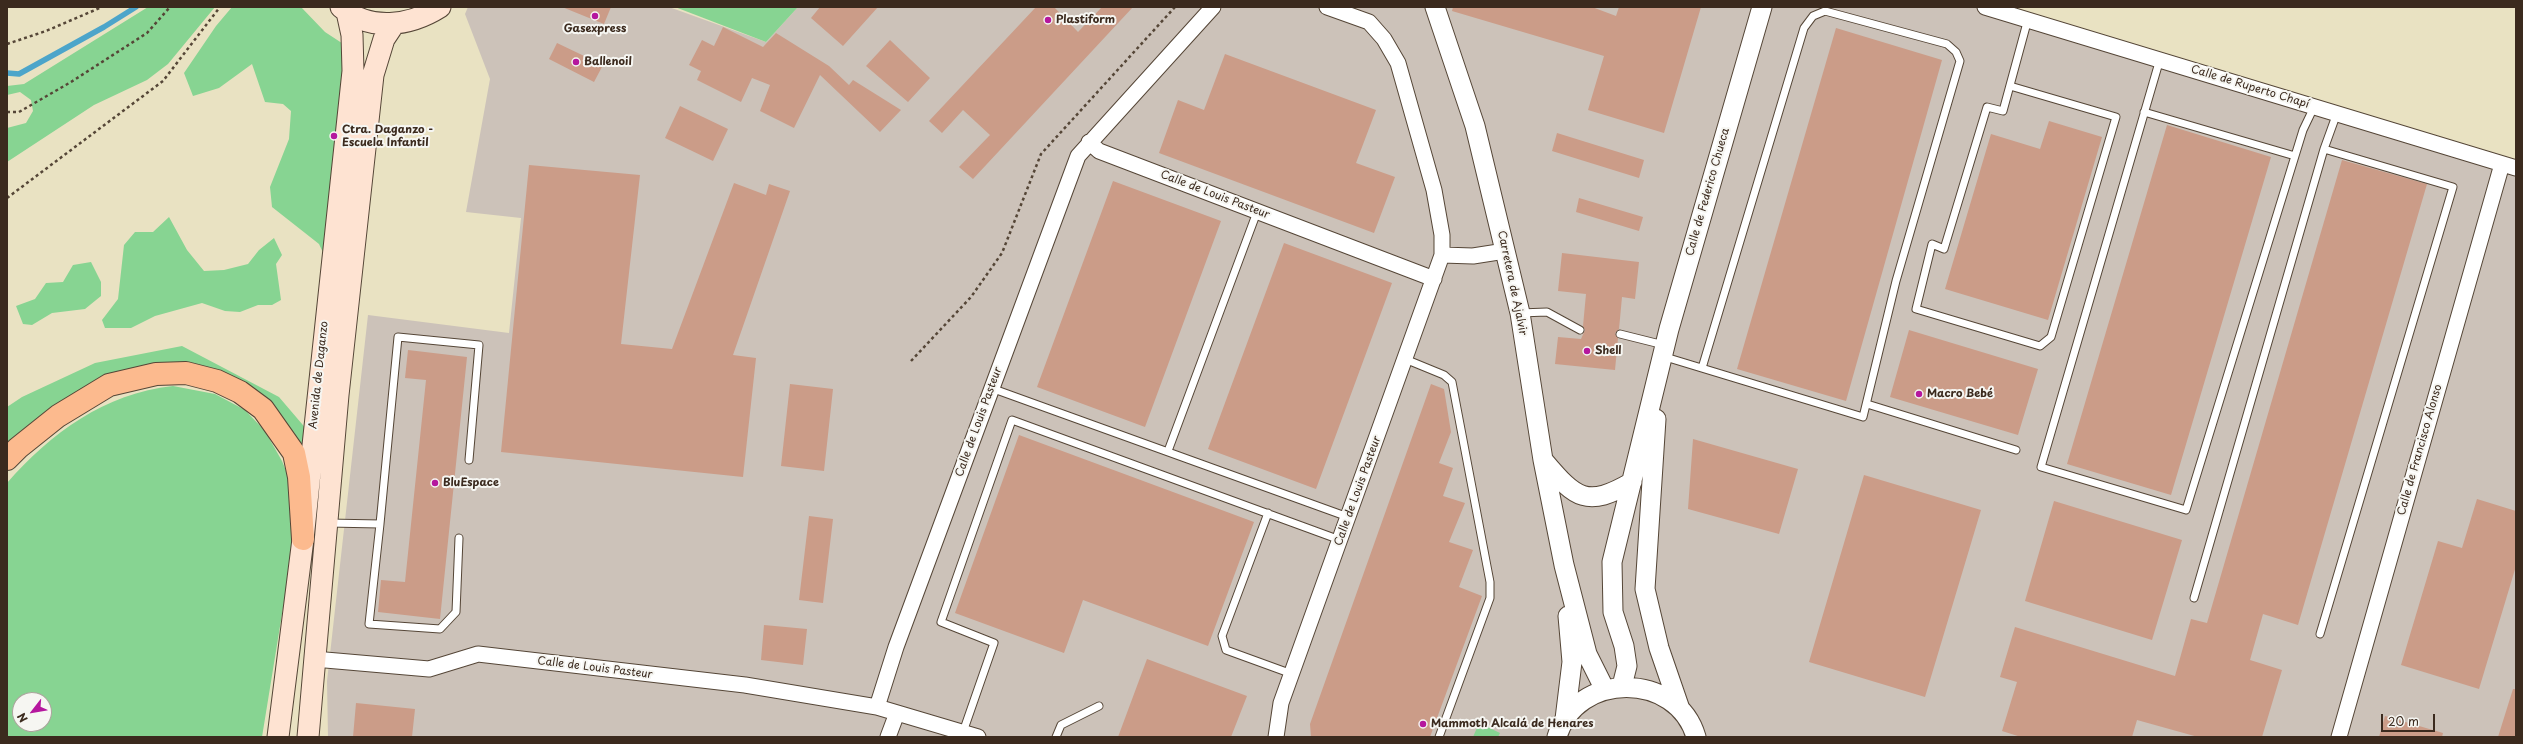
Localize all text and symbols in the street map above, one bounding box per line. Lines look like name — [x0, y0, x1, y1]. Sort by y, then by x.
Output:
marker: Gasexpress — [590, 11, 600, 21]
place label: Plastiform — [1056, 13, 1115, 27]
marker: Plastiform — [1043, 15, 1053, 25]
place label: Gasexpress — [564, 22, 626, 36]
place label: Ballenoil — [584, 55, 632, 69]
marker: Ballenoil — [571, 57, 581, 67]
street label: Calle de Ruperto Chapí — [2189, 63, 2311, 111]
place label: Ctra. Daganzo - Escuela Infantil — [342, 123, 433, 149]
street label: Calle de Federico Chueca — [1683, 126, 1733, 258]
marker: Ctra. Daganzo - Escuela Infantil — [329, 131, 339, 141]
street label: Calle de Louis Pasteur — [1158, 168, 1272, 222]
street label: Carretera de Ajalvir — [1494, 229, 1530, 337]
street label: Avenida de Daganzo — [307, 320, 331, 430]
place label: Shell — [1595, 344, 1621, 358]
marker: Shell — [1582, 346, 1592, 356]
street label: Calle de Louis Pasteur — [953, 365, 1005, 479]
street label: Calle de Francisco Alonso — [2395, 383, 2445, 517]
place label: Macro Bebé — [1927, 387, 1993, 401]
marker: Macro Bebé — [1914, 389, 1924, 399]
street label: Calle de Louis Pasteur — [1332, 434, 1384, 548]
place label: BluEspace — [443, 476, 499, 490]
marker: BluEspace — [430, 478, 440, 488]
street label: Calle de Louis Pasteur — [537, 654, 653, 682]
north arrow — [12, 692, 52, 732]
scale bar — [2383, 706, 2437, 732]
text: N — [13, 710, 32, 726]
text: 20 m — [2388, 712, 2419, 730]
place label: Mammoth Alcalá de Henares — [1431, 717, 1594, 731]
marker: Mammoth Alcalá de Henares — [1418, 719, 1428, 729]

